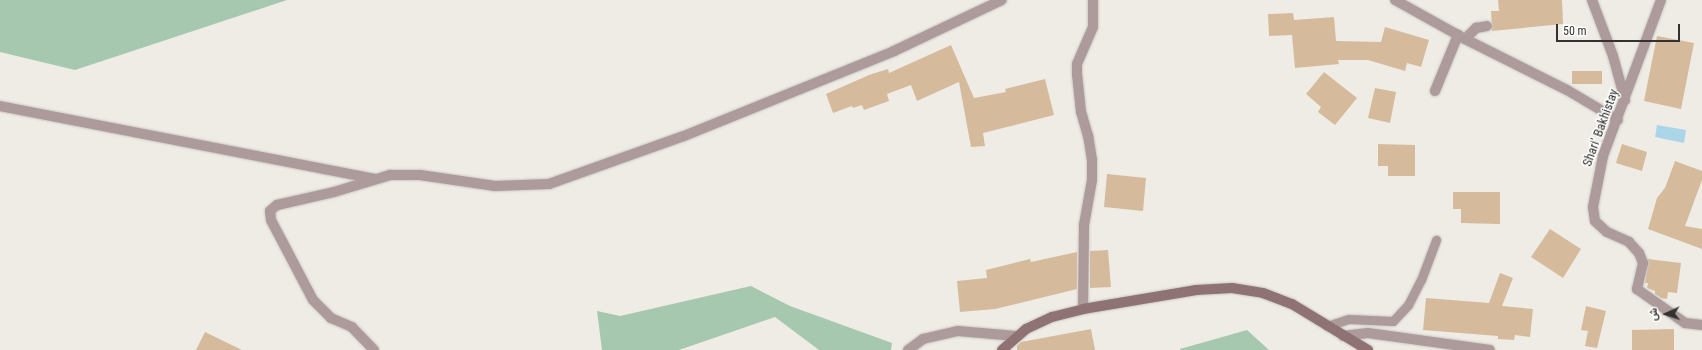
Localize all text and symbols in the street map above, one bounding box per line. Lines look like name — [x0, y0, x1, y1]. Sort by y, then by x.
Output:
scale bar — [1558, 16, 1682, 42]
text: 50 m — [1563, 24, 1587, 38]
street label: Shari' Bakhistay — [1580, 87, 1622, 169]
north arrow — [1646, 294, 1686, 334]
text: ش — [1647, 308, 1660, 322]

